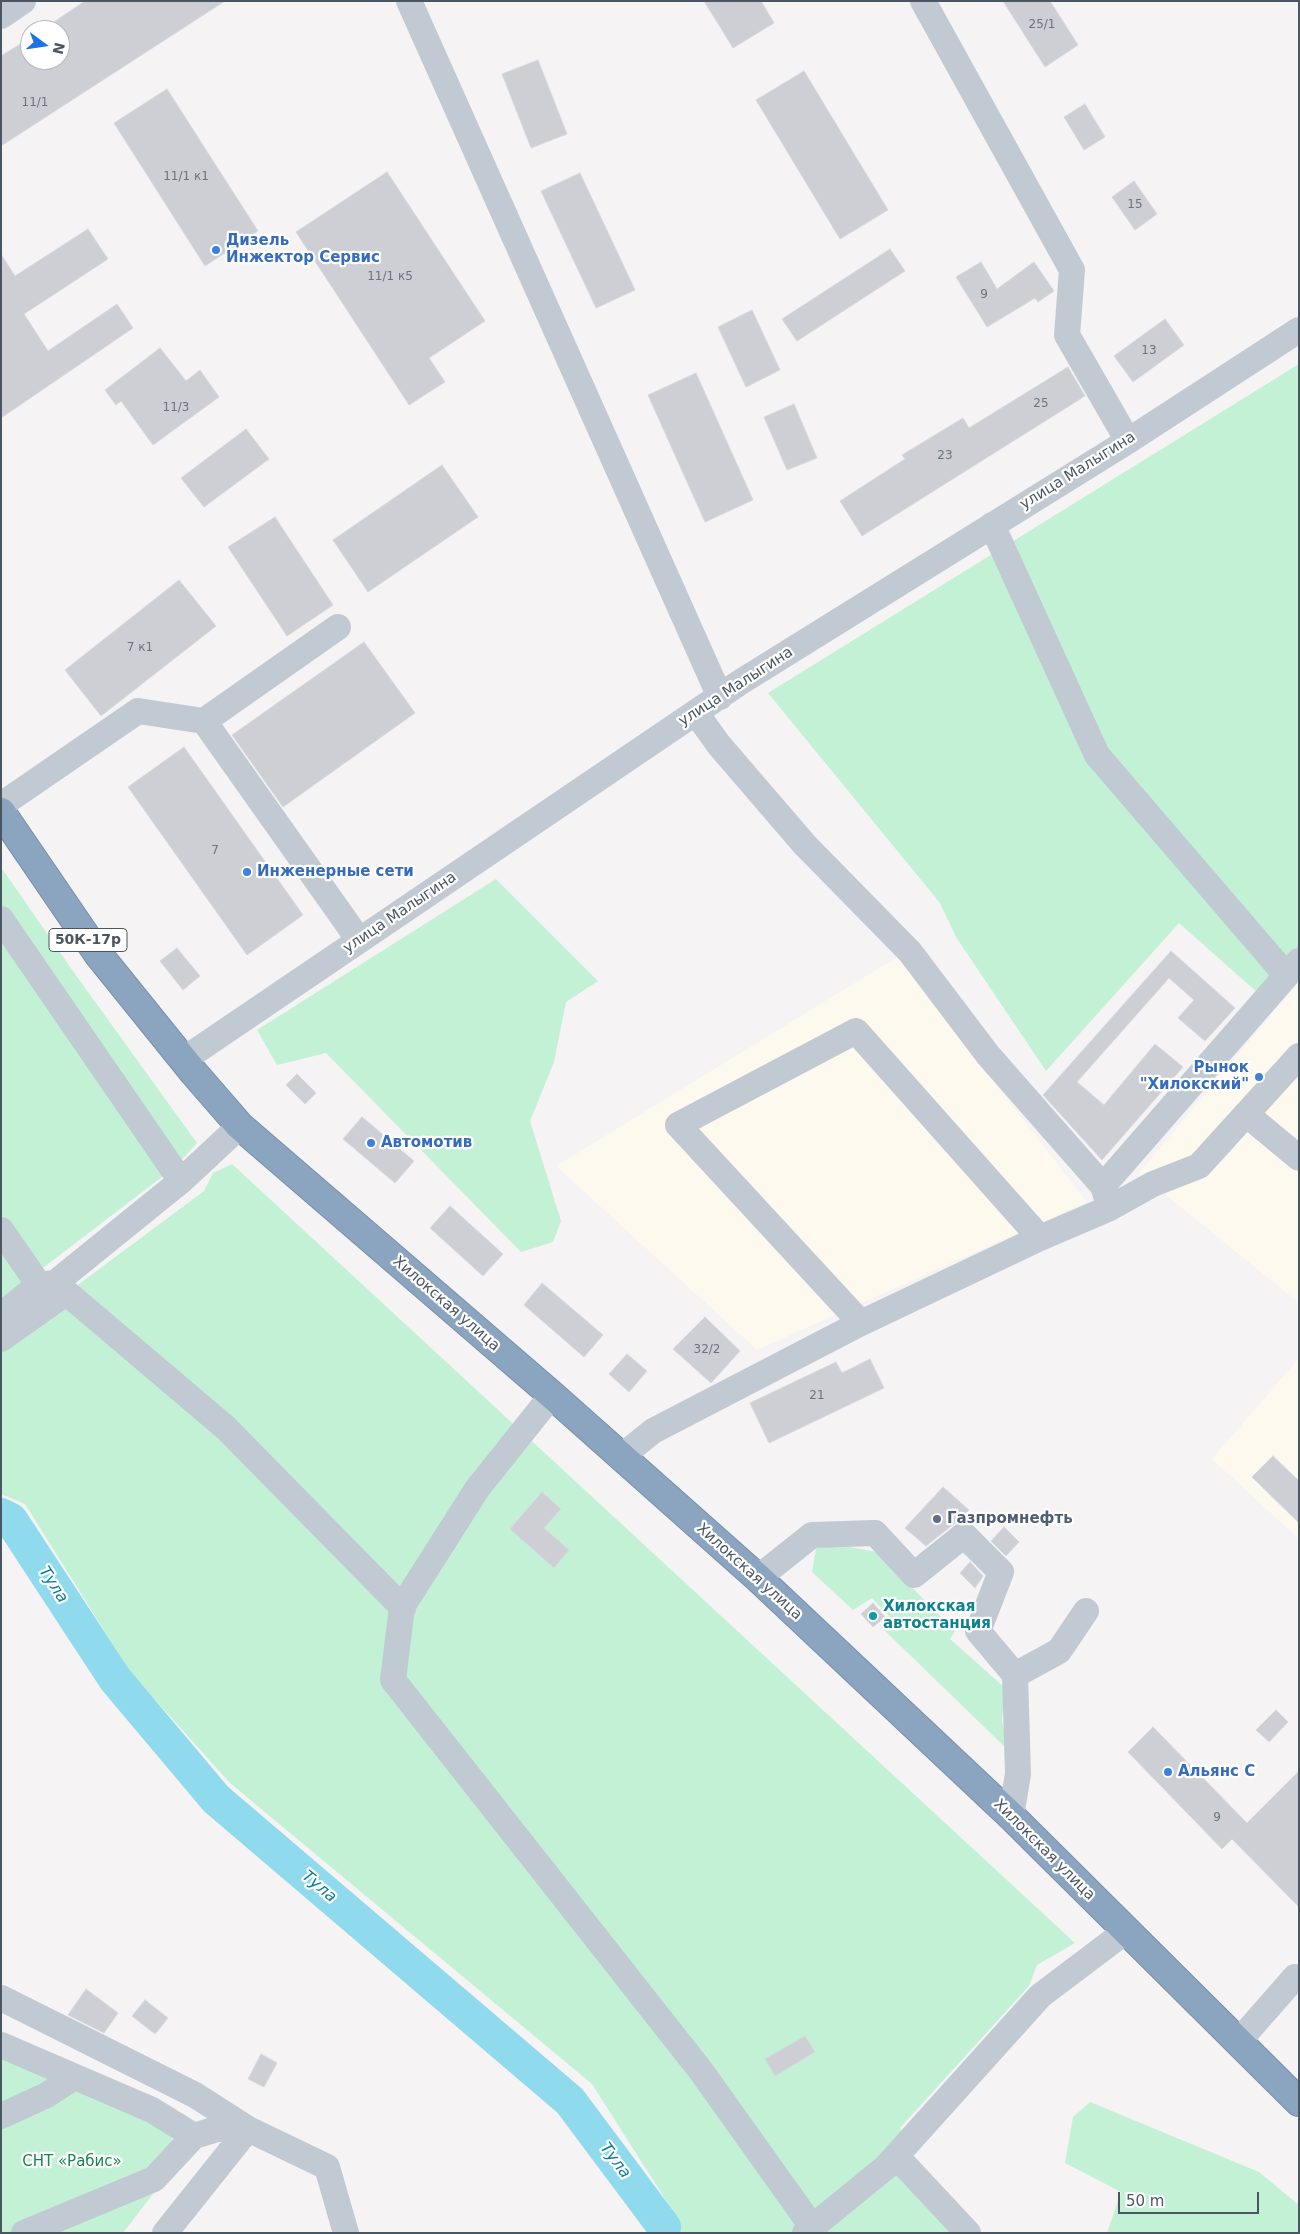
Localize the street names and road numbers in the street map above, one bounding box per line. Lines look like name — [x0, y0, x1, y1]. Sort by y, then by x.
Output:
street label: улица Малыгина — [1017, 428, 1139, 514]
street label: улица Малыгина — [676, 643, 796, 731]
street label: улица Малыгина — [340, 868, 460, 958]
road number: 50К-17р — [49, 928, 127, 952]
street label: Хилокская улица — [389, 1253, 503, 1355]
street label: Хилокская улица — [693, 1520, 805, 1624]
street label: Хилокская улица — [990, 1796, 1098, 1904]

